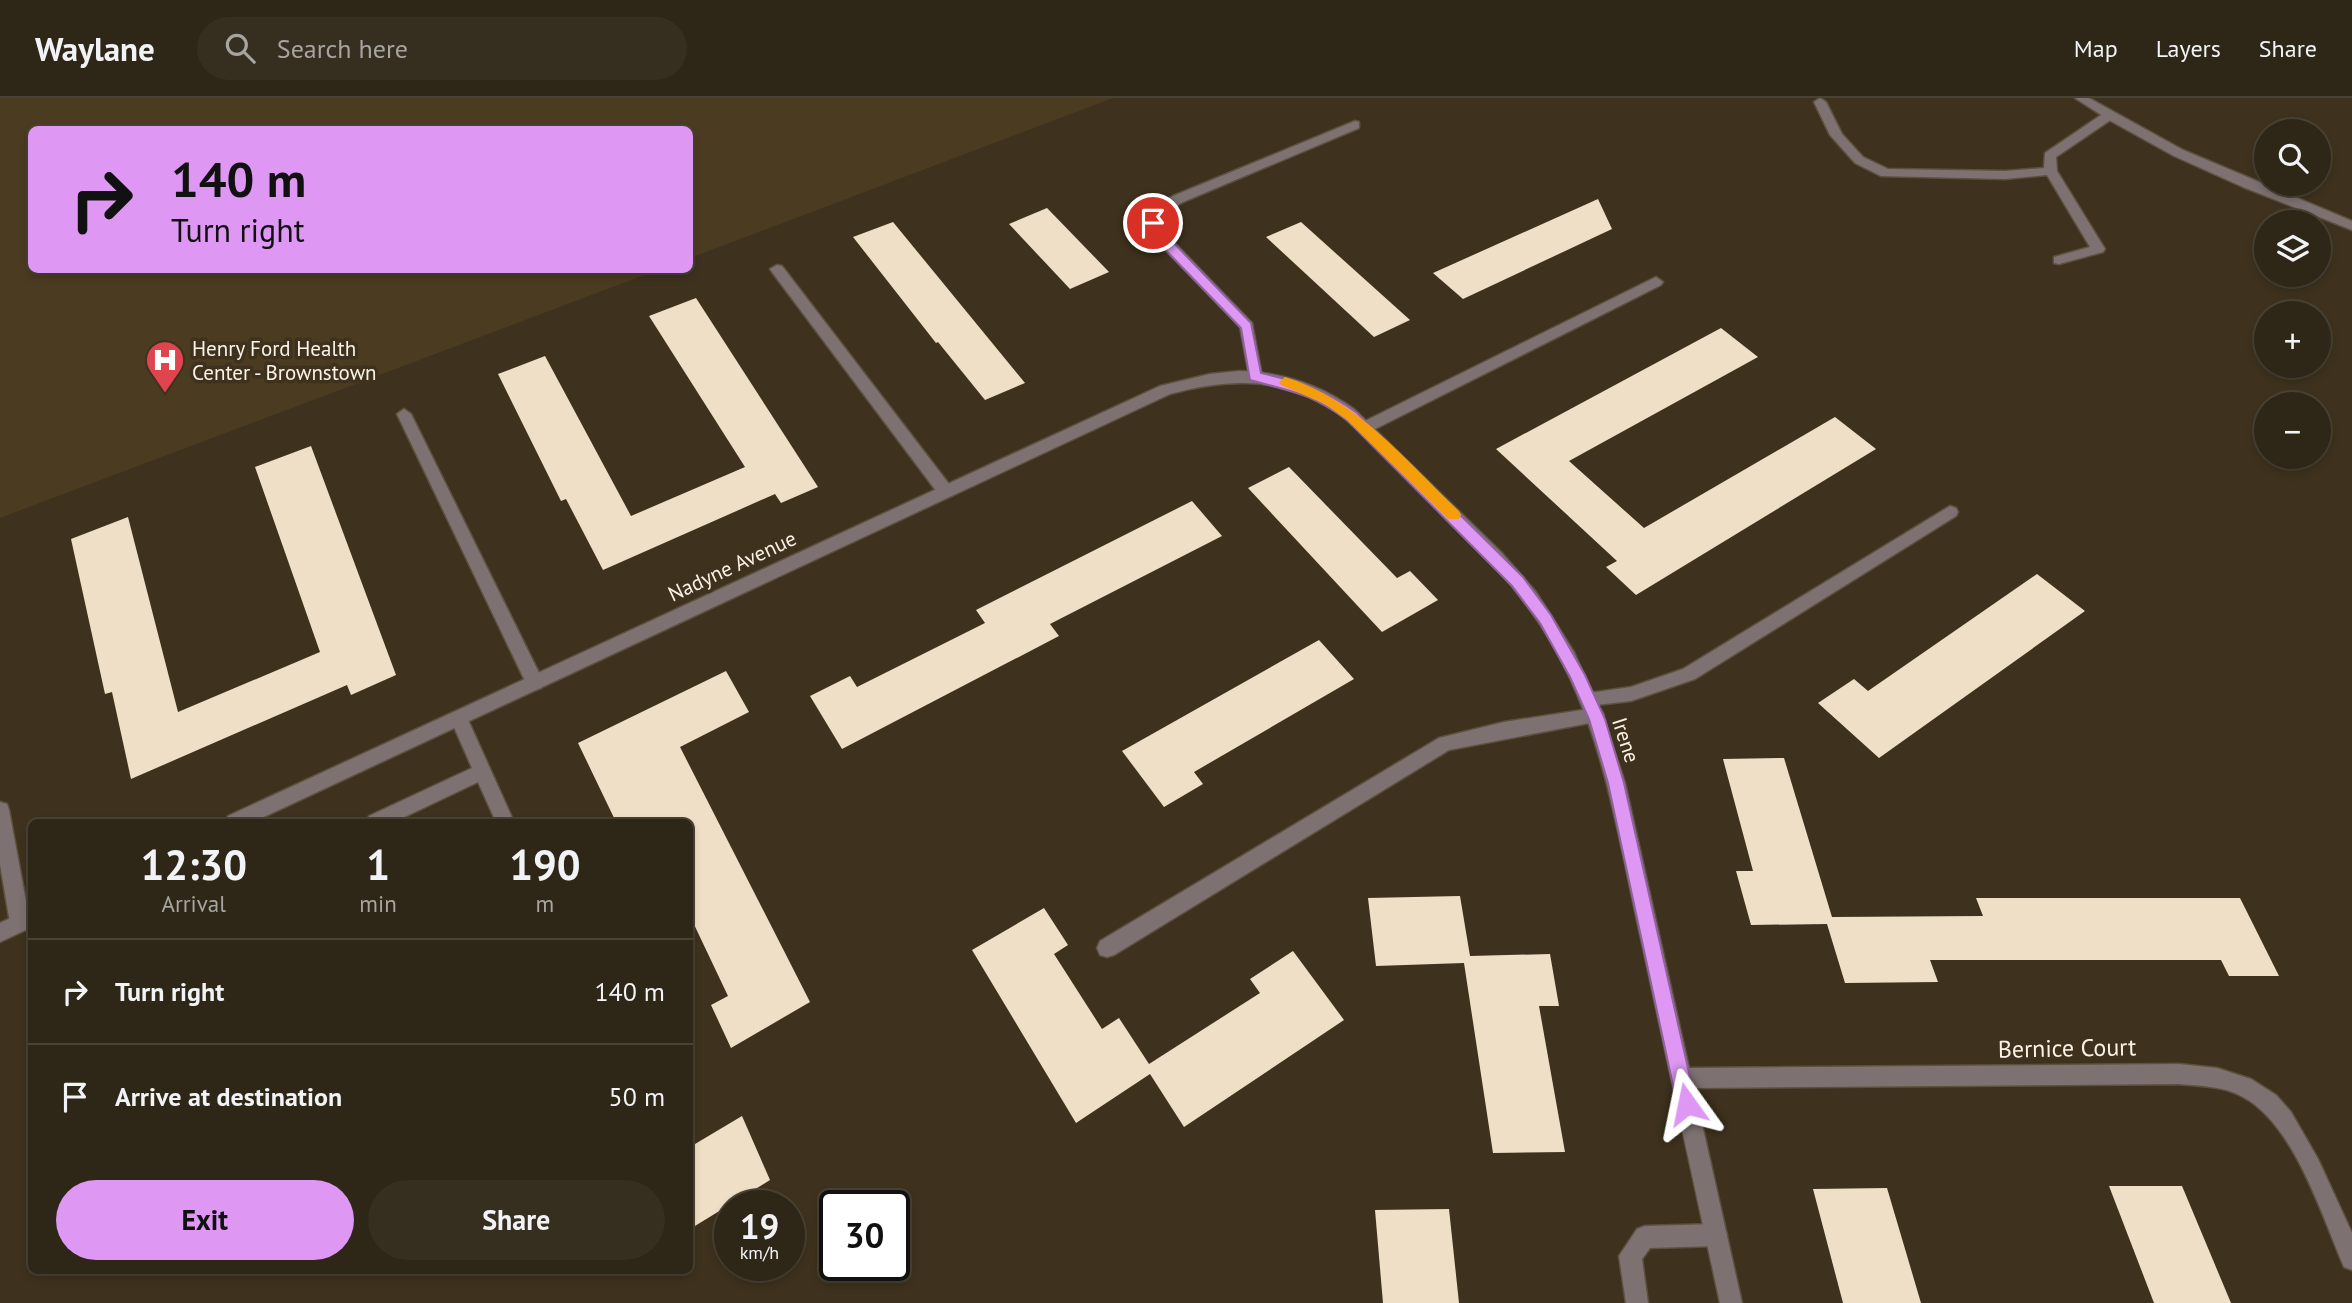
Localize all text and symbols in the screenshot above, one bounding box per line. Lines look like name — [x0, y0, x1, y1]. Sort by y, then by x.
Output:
search box — [197, 17, 687, 80]
text: Waylane — [35, 27, 155, 70]
icon: search — [221, 29, 259, 67]
text: Search here — [277, 32, 408, 65]
text: Map — [2074, 33, 2118, 64]
text: Layers — [2156, 33, 2221, 64]
text: Share — [2259, 33, 2317, 64]
map controls — [2254, 119, 2331, 469]
button: search — [2254, 119, 2331, 196]
text: 140 m — [171, 147, 306, 211]
icon: right — [56, 154, 147, 245]
pin — [1123, 193, 1183, 253]
icon: arrive — [1134, 204, 1172, 242]
text: Turn right — [171, 209, 305, 251]
button: layers — [2254, 210, 2331, 287]
button: + — [2254, 301, 2331, 378]
place label: Henry Ford Health Center - Brownstown — [192, 335, 377, 386]
hospital icon: Henry Ford Health Center - Brownstown — [144, 339, 186, 394]
button: − — [2254, 392, 2331, 469]
street label: Nadyne Avenue — [664, 525, 800, 607]
street label: Irene — [1606, 714, 1646, 766]
text: 12:30 — [140, 837, 247, 892]
text: 1 — [366, 837, 390, 892]
text: 190 — [509, 837, 581, 892]
text: Arrival — [161, 889, 226, 918]
text: min — [359, 889, 397, 918]
text: m — [536, 889, 554, 918]
icon: right — [56, 973, 94, 1011]
text: Turn right — [115, 975, 224, 1008]
text: 140 m — [594, 975, 665, 1008]
street label: Bernice Court — [1997, 1031, 2137, 1065]
position arrow — [1650, 1067, 1724, 1141]
icon: arrive — [56, 1078, 94, 1116]
text: Arrive at destination — [115, 1080, 342, 1113]
text: 50 m — [609, 1080, 665, 1113]
button: Exit — [56, 1180, 354, 1260]
button: Share — [368, 1180, 665, 1260]
speed limit sign: 30 — [819, 1190, 910, 1281]
text: 19 — [740, 1203, 779, 1249]
text: km/h — [740, 1241, 779, 1264]

